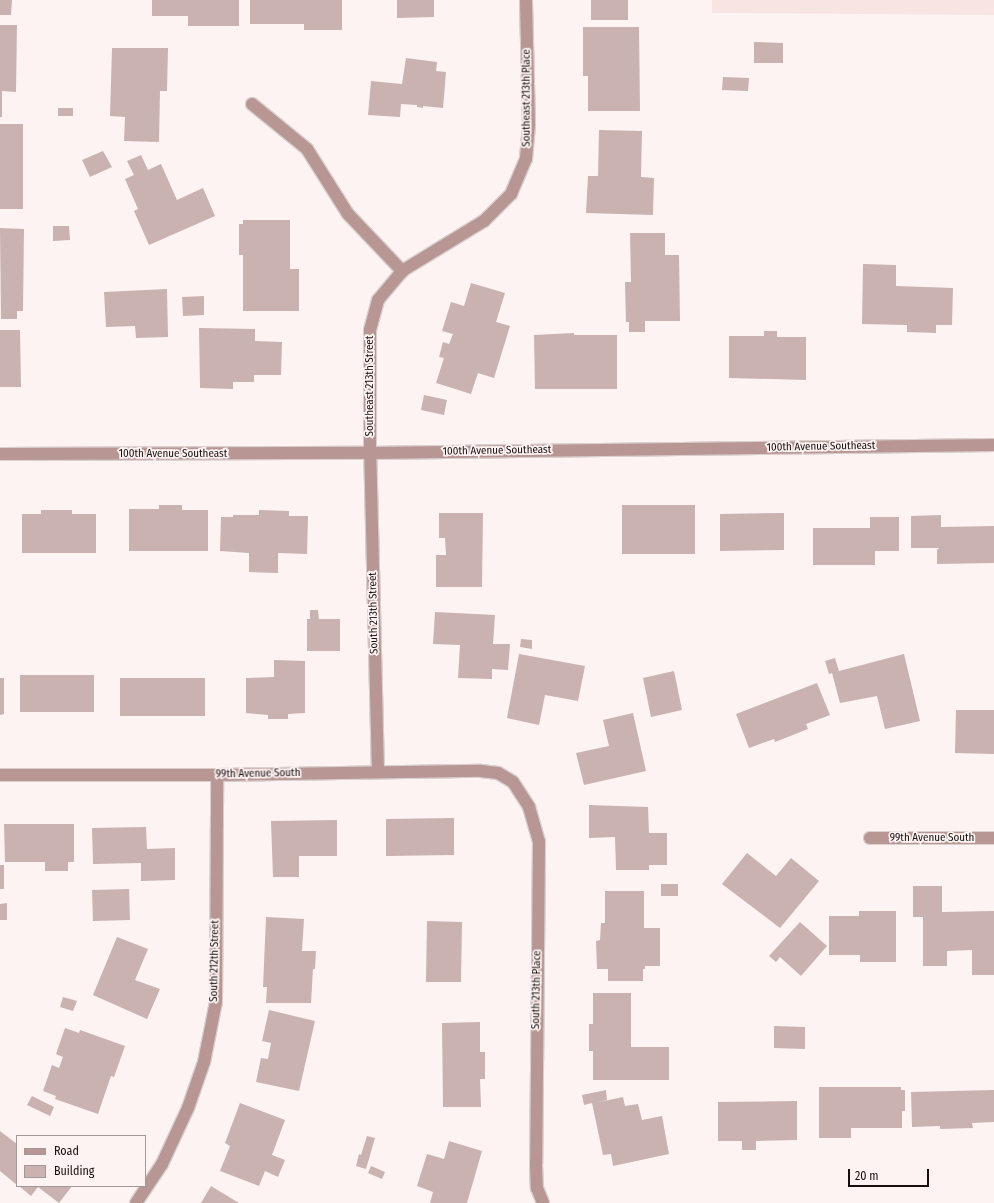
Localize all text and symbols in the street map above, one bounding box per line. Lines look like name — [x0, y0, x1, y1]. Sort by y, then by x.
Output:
street label: Southeast 213th Place — [520, 49, 534, 147]
street label: Southeast 213th Street — [363, 336, 377, 436]
street label: 100th Avenue Southeast — [767, 439, 875, 455]
street label: 100th Avenue Southeast — [443, 443, 551, 459]
street label: 100th Avenue Southeast — [119, 447, 227, 461]
street label: South 213th Street — [367, 572, 381, 654]
street label: 99th Avenue South — [216, 767, 300, 781]
street label: 99th Avenue South — [890, 831, 974, 845]
street label: South 212th Street — [208, 920, 222, 1002]
street label: South 213th Place — [530, 951, 544, 1029]
legend — [16, 1135, 146, 1187]
text: Road — [54, 1144, 79, 1158]
scale bar — [850, 1161, 931, 1187]
text: Building — [54, 1164, 94, 1178]
text: 20 m — [855, 1169, 879, 1183]

